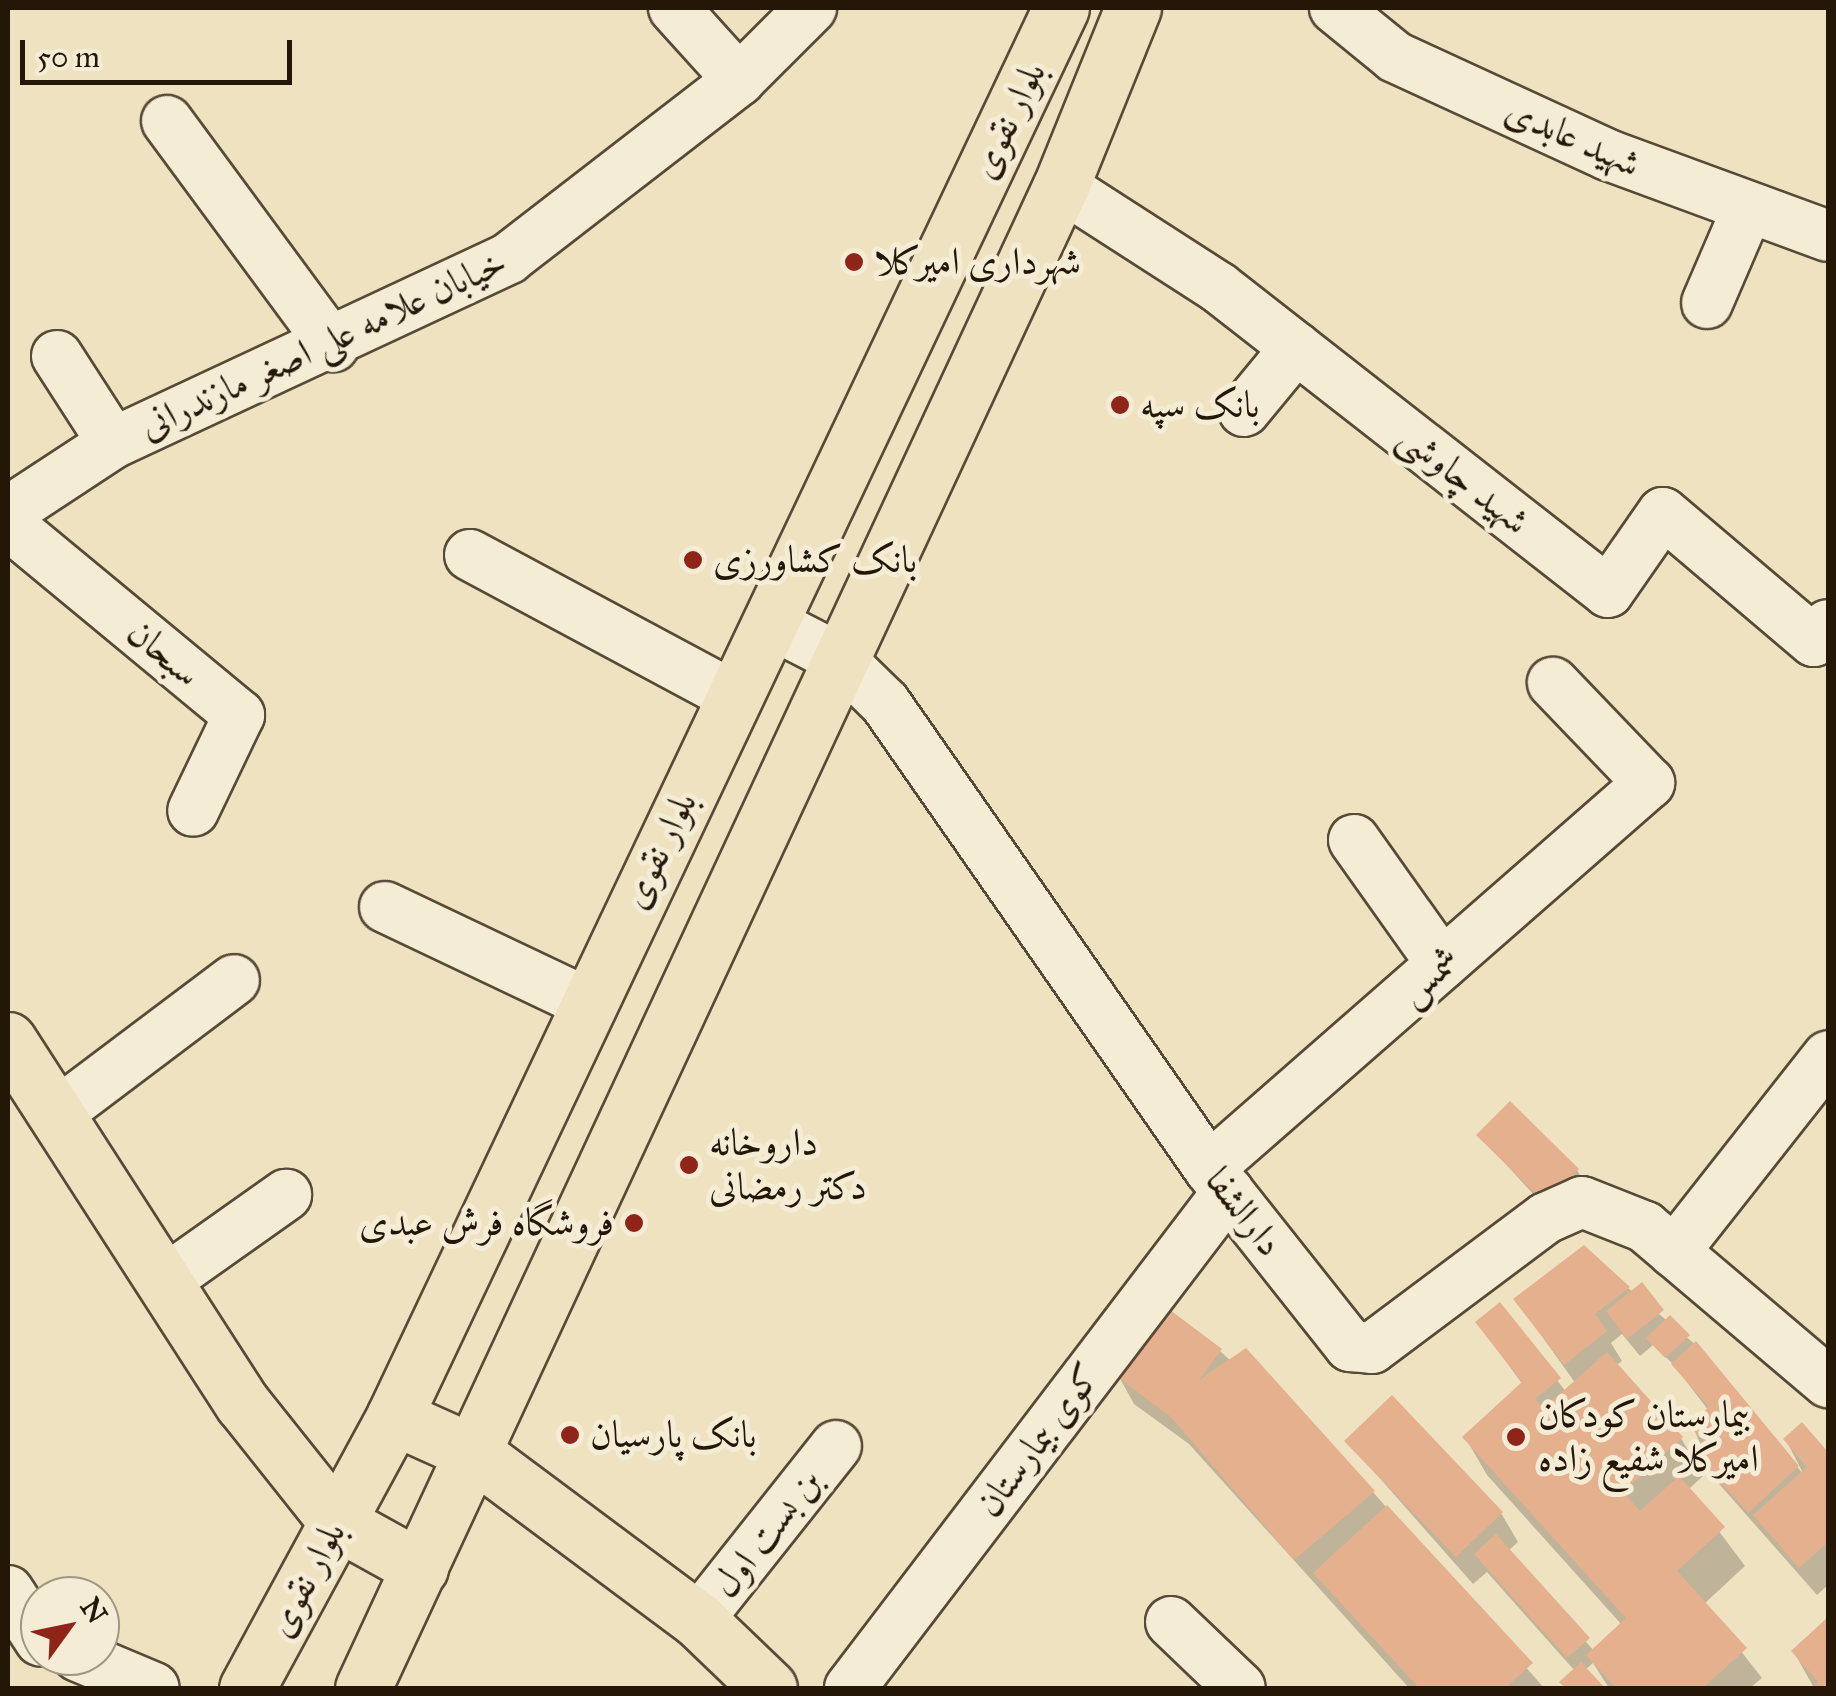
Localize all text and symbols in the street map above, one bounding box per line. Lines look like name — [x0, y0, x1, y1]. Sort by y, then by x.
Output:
scale bar — [25, 20, 298, 82]
text: 50 m — [37, 39, 100, 75]
street label: بلوار نقوی — [960, 54, 1056, 186]
street label: شهید عابدی — [1498, 87, 1648, 187]
street label: خیابان علامه علی اصغر مازندرانی — [132, 239, 514, 449]
place label: شهرداری امیرکلا — [874, 239, 1081, 285]
marker: شهرداری امیرکلا — [843, 251, 865, 273]
place label: بانک سپه — [1140, 382, 1260, 428]
marker: بانک سپه — [1109, 394, 1131, 416]
street label: شهید چاوشی — [1389, 414, 1539, 544]
place label: بانک کشاورزی — [713, 537, 917, 583]
marker: بانک کشاورزی — [682, 549, 704, 571]
street label: سبحان — [118, 609, 210, 697]
street label: بلوار نقوی — [611, 784, 707, 916]
street label: شمس — [1389, 937, 1469, 1015]
place label: داروخانه دکتر رمضانی — [709, 1120, 867, 1210]
marker: داروخانه دکتر رمضانی — [678, 1154, 700, 1176]
street label: دارالشفا — [1195, 1159, 1293, 1265]
place label: فروشگاه فرش عبدی — [359, 1200, 614, 1246]
marker: فروشگاه فرش عبدی — [623, 1212, 645, 1234]
street label: کوی بیمارستان — [966, 1354, 1110, 1526]
place label: بیمارستان کودکان امیرکلا شفیع زاده — [1538, 1392, 1759, 1482]
place label: بانک پارسیان — [590, 1412, 757, 1458]
marker: بانک پارسیان — [559, 1424, 581, 1446]
marker: بیمارستان کودکان امیرکلا شفیع زاده — [1503, 1424, 1529, 1450]
street label: بن بست اول — [702, 1459, 832, 1607]
street label: بلوار نقوی — [257, 1513, 355, 1645]
north arrow — [20, 1576, 120, 1676]
text: N — [73, 1591, 115, 1630]

